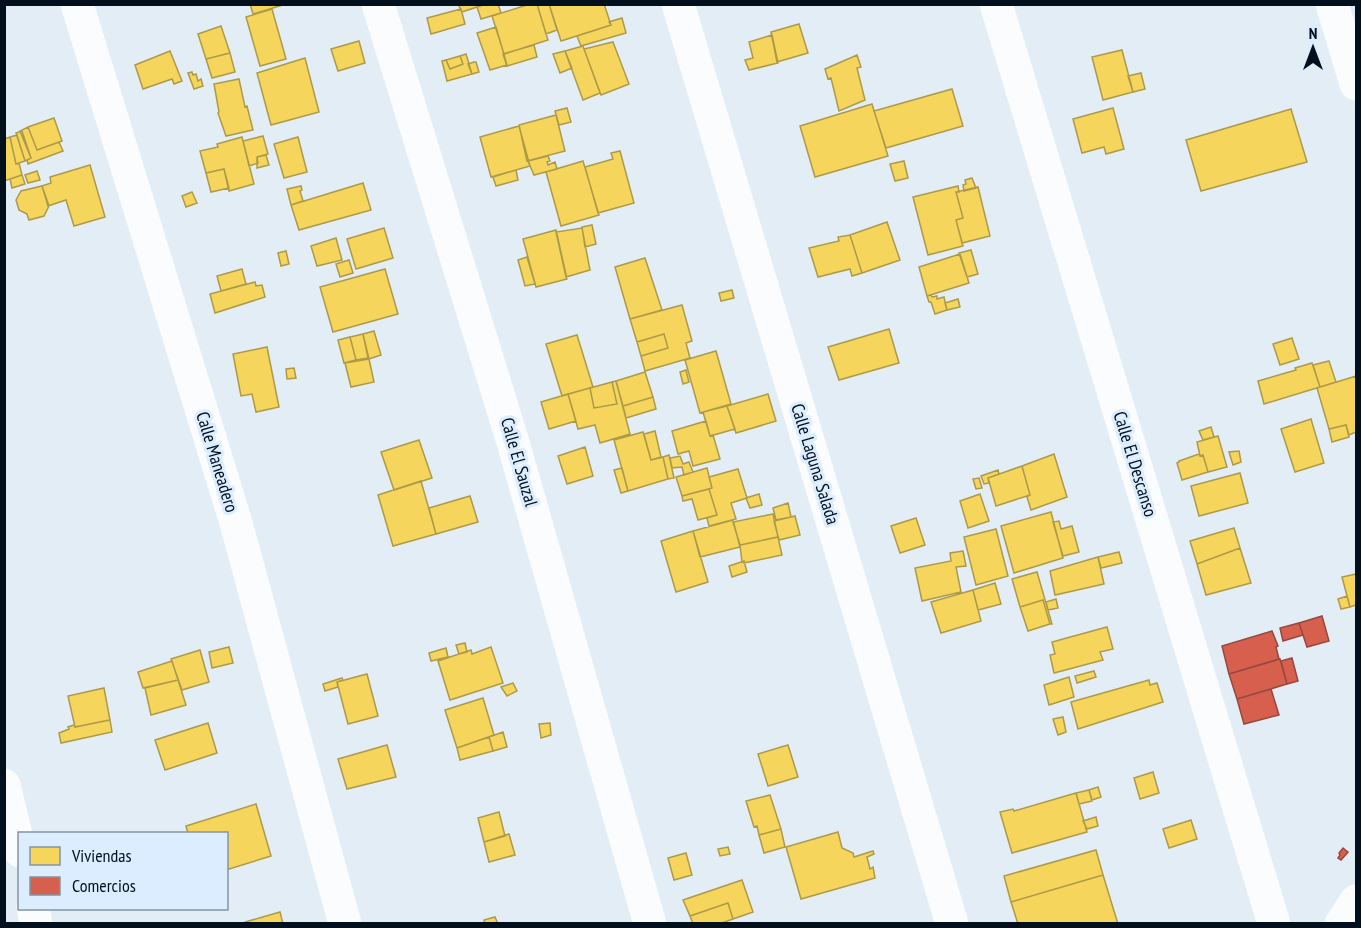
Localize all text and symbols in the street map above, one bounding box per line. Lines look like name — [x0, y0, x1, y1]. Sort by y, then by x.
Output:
north arrow — [1283, 18, 1343, 78]
text: N — [1309, 23, 1317, 43]
street label: Calle Laguna Salada — [786, 401, 845, 527]
street label: Calle El Descanso — [1109, 408, 1162, 520]
street label: Calle Maneadero — [191, 409, 244, 515]
street label: Calle El Sauzal — [496, 415, 543, 510]
legend — [18, 832, 228, 910]
text: Viviendas — [71, 844, 132, 867]
text: Comercios — [72, 874, 136, 897]

